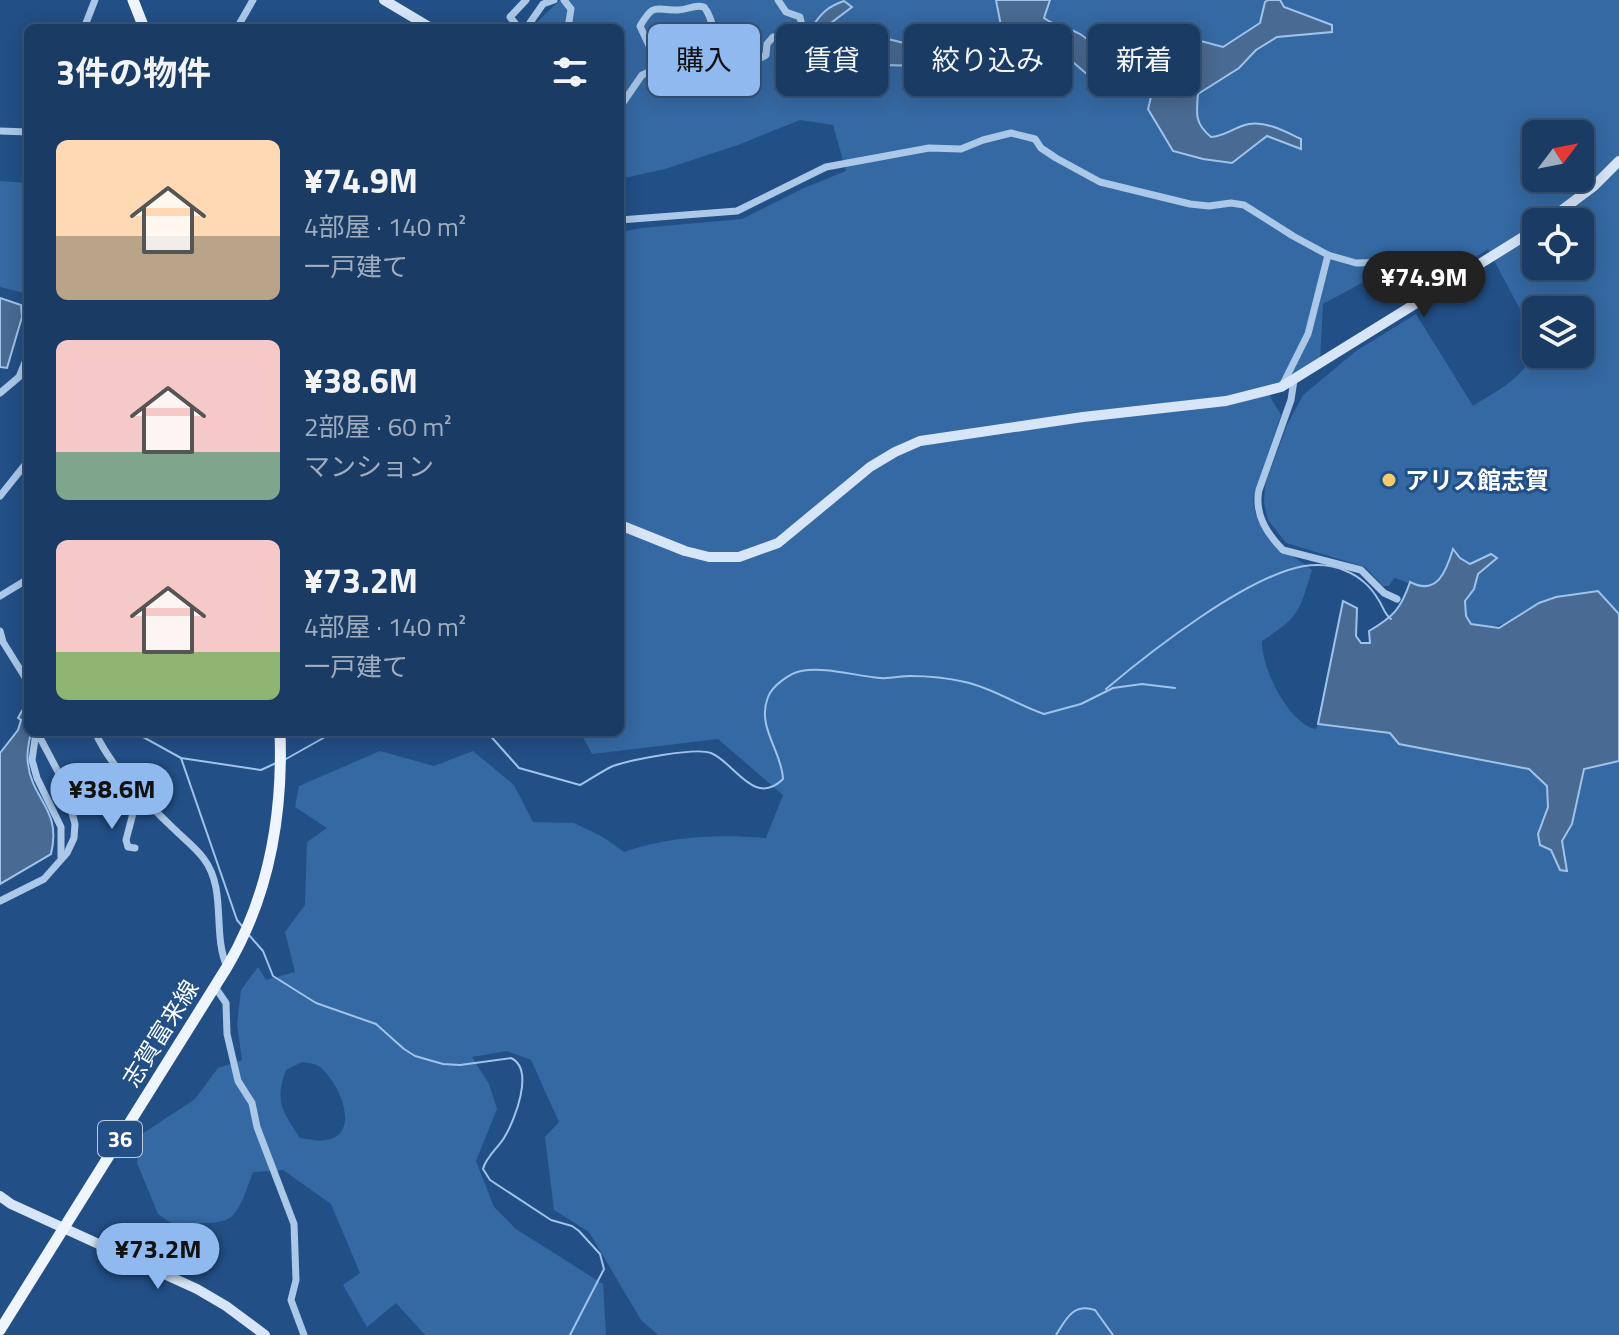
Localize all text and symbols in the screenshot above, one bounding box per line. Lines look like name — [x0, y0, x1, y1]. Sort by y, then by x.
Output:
chip: 購入 — [648, 24, 760, 96]
chip: 賃貸 — [776, 24, 888, 96]
chip: 絞り込み — [904, 24, 1072, 96]
chip: 新着 — [1088, 24, 1200, 96]
text: 3件の物件 — [56, 46, 211, 98]
icon: filters — [548, 50, 592, 94]
north arrow — [1522, 120, 1594, 192]
map controls — [1522, 120, 1594, 368]
text: ¥74.9M — [304, 154, 418, 206]
icon: home — [120, 172, 216, 268]
text: 4部屋 · 140 m² — [304, 207, 466, 246]
button: locate — [1522, 208, 1594, 280]
text: 一戸建て — [304, 247, 408, 286]
pin: ¥74.9M — [1359, 251, 1489, 319]
text: ¥74.9M — [1380, 257, 1468, 296]
button: layers — [1522, 296, 1594, 368]
text: ¥38.6M — [304, 354, 418, 406]
icon: home — [120, 372, 216, 468]
text: 2部屋 · 60 m² — [304, 407, 452, 446]
text: マンション — [304, 447, 434, 486]
place label: アリス館志賀 — [1405, 462, 1549, 498]
marker: アリス館志賀 — [1380, 471, 1398, 489]
text: ¥73.2M — [304, 554, 418, 606]
icon: home — [120, 572, 216, 668]
text: 4部屋 · 140 m² — [304, 607, 466, 646]
text: 一戸建て — [304, 647, 408, 686]
pin: ¥38.6M — [47, 763, 177, 831]
text: ¥38.6M — [68, 769, 156, 808]
street label: 志賀富来線 — [113, 973, 207, 1093]
road number: 36 — [98, 1121, 142, 1157]
pin: ¥73.2M — [93, 1223, 223, 1291]
text: ¥73.2M — [114, 1229, 202, 1268]

